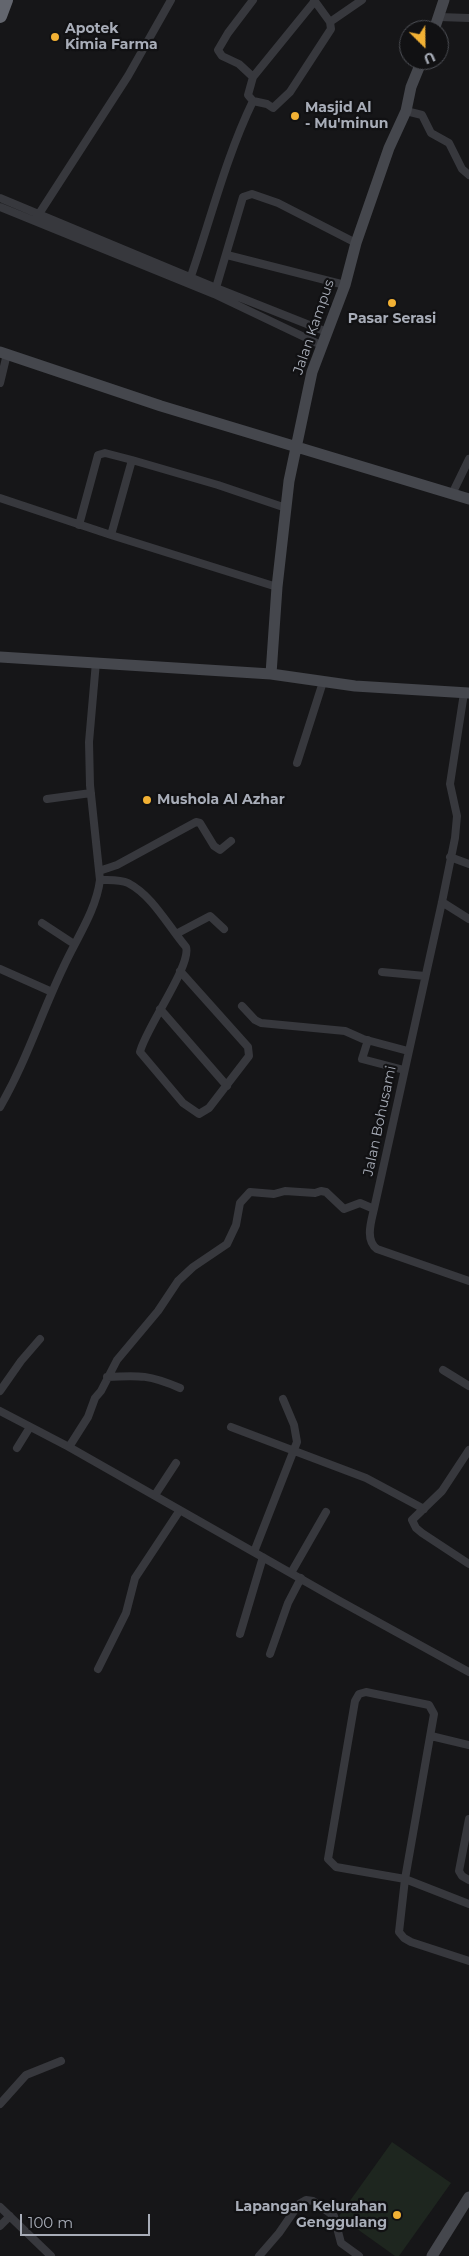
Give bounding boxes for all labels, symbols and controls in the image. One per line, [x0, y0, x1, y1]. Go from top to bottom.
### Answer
north arrow [399, 20, 449, 70]
place label: Apotek Kimia Farma [65, 21, 158, 54]
marker: Apotek Kimia Farma [49, 31, 61, 43]
text: U [421, 47, 438, 68]
place label: Masjid Al - Mu'minun [305, 100, 388, 132]
marker: Masjid Al - Mu'minun [289, 110, 301, 122]
street label: Jalan Kampus [290, 277, 338, 377]
marker: Pasar Serasi [386, 297, 398, 309]
place label: Pasar Serasi [348, 311, 436, 327]
place label: Mushola Al Azhar [157, 792, 285, 808]
marker: Mushola Al Azhar [141, 794, 153, 806]
street label: Jalan Bohusami [360, 1064, 400, 1178]
place label: Lapangan Kelurahan Genggulang [235, 2199, 387, 2232]
scale bar [22, 2204, 152, 2236]
marker: Lapangan Kelurahan Genggulang [391, 2209, 403, 2221]
text: 100 m [28, 2213, 73, 2232]

